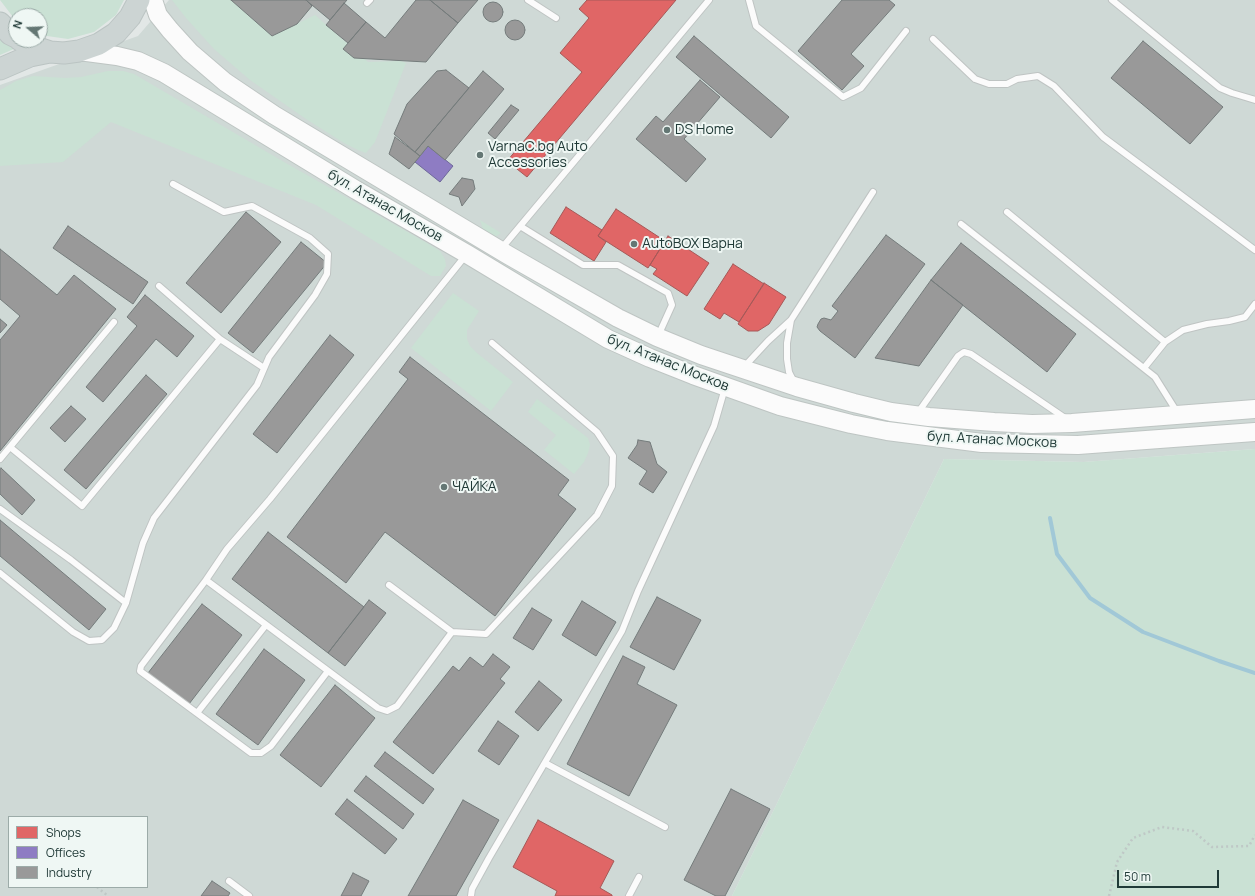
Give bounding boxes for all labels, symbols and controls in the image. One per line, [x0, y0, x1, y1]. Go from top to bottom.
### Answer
north arrow [8, 8, 48, 48]
text: N [9, 18, 26, 30]
place label: DS Home [675, 122, 734, 138]
marker: DS Home [662, 125, 672, 135]
place label: VarnaC.bg Auto Accessories [488, 139, 588, 172]
marker: VarnaC.bg Auto Accessories [475, 150, 485, 160]
street label: бул. Атанас Москов [325, 166, 445, 246]
place label: AutoBOX Варна [642, 236, 743, 252]
marker: AutoBOX Варна [629, 239, 639, 249]
street label: бул. Атанас Москов [605, 331, 731, 395]
street label: бул. Атанас Москов [927, 428, 1057, 452]
place label: ЧАЙКА [452, 479, 497, 495]
marker: ЧАЙКА [439, 482, 449, 492]
legend [8, 816, 148, 888]
text: Shops [46, 824, 81, 841]
text: Offices [46, 844, 85, 861]
scale bar [1119, 862, 1221, 888]
text: Industry [46, 864, 92, 881]
text: 50 m [1124, 868, 1151, 885]

